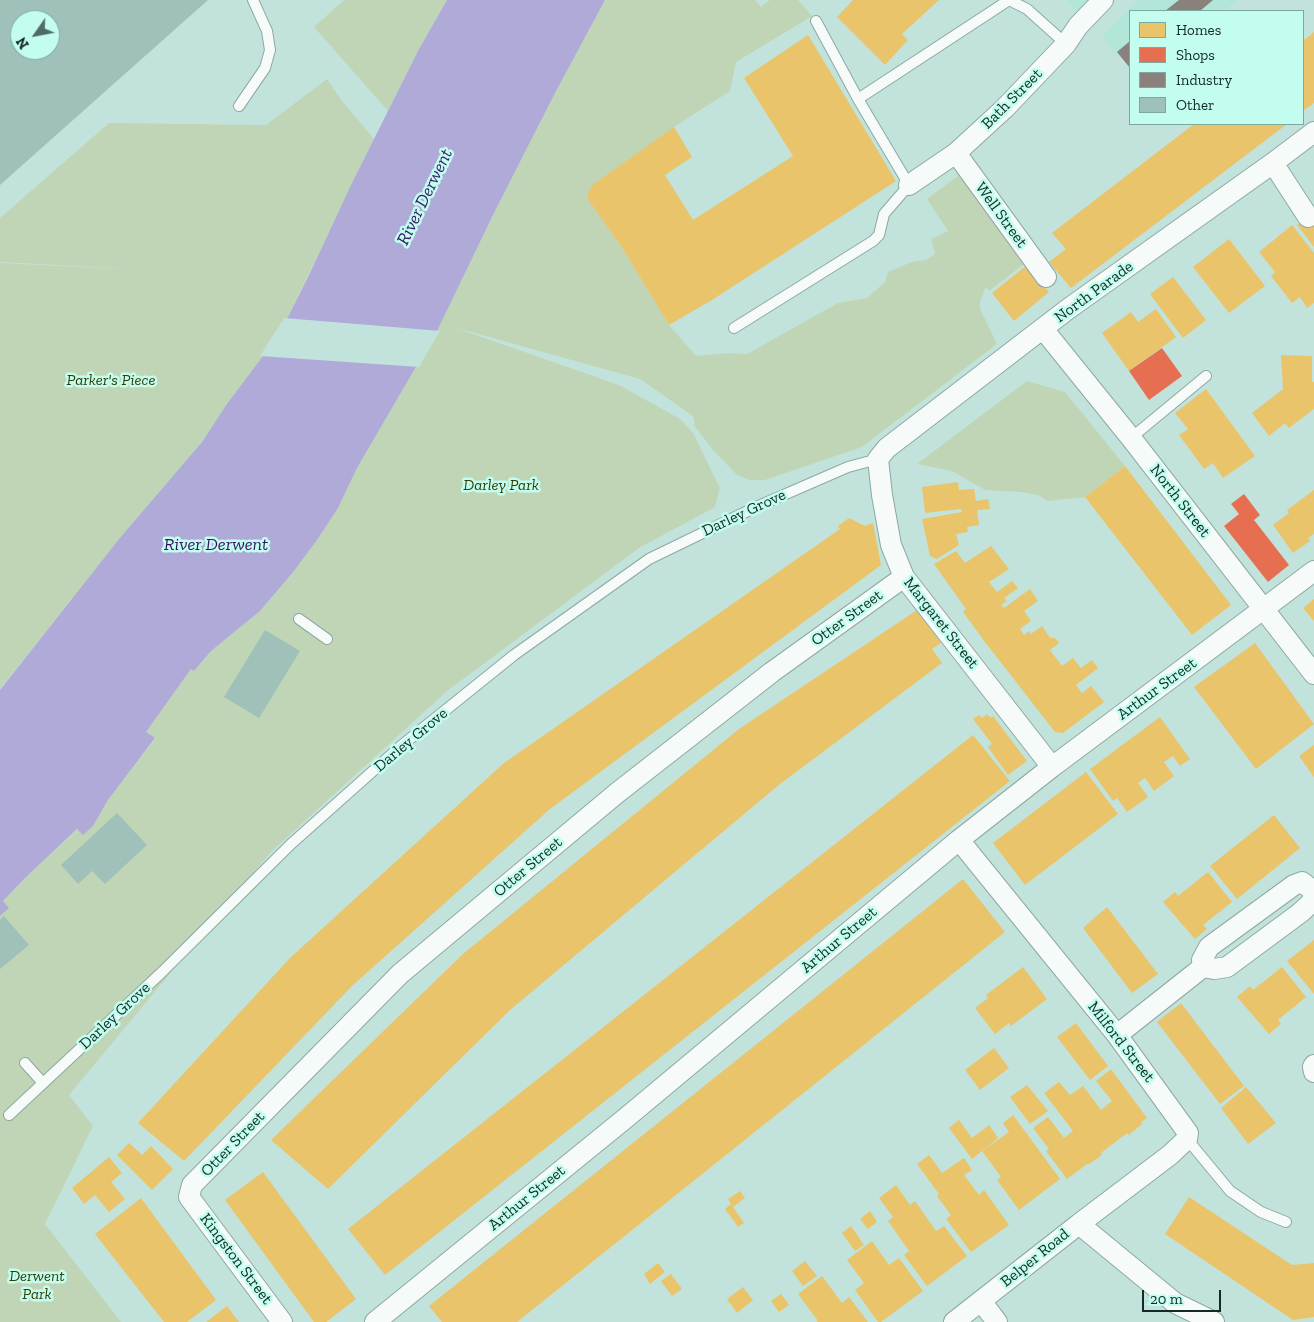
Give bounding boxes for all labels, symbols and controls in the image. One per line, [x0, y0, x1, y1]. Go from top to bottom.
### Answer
north arrow [10, 10, 60, 60]
legend [1129, 10, 1304, 125]
text: Homes [1176, 21, 1221, 39]
text: N [13, 34, 33, 52]
text: Shops [1176, 46, 1215, 64]
street label: Bath Street [978, 65, 1046, 133]
text: Industry [1176, 71, 1232, 89]
text: Other [1176, 96, 1214, 114]
water label: River Derwent [392, 145, 458, 249]
street label: Well Street [971, 179, 1031, 251]
street label: North Parade [1051, 257, 1137, 327]
park label: Parker's Piece [66, 370, 156, 390]
street label: North Street [1146, 461, 1214, 541]
park label: Darley Park [463, 475, 539, 495]
street label: Darley Grove [699, 485, 789, 541]
water label: River Derwent [164, 534, 268, 556]
street label: Margaret Street [899, 573, 983, 673]
street label: Otter Street [808, 586, 886, 650]
street label: Arthur Street [1114, 654, 1200, 724]
street label: Darley Grove [370, 704, 452, 776]
street label: Otter Street [490, 833, 566, 901]
street label: Arthur Street [797, 903, 881, 977]
street label: Darley Grove [76, 978, 154, 1054]
street label: Milford Street [1083, 998, 1159, 1086]
street label: Otter Street [197, 1107, 269, 1181]
street label: Arthur Street [485, 1161, 569, 1235]
street label: Kingston Street [196, 1210, 276, 1308]
street label: Belper Road [997, 1225, 1073, 1291]
park label: Derwent Park [9, 1266, 65, 1304]
scale bar [1144, 1280, 1223, 1312]
text: 20 m [1150, 1290, 1183, 1308]

